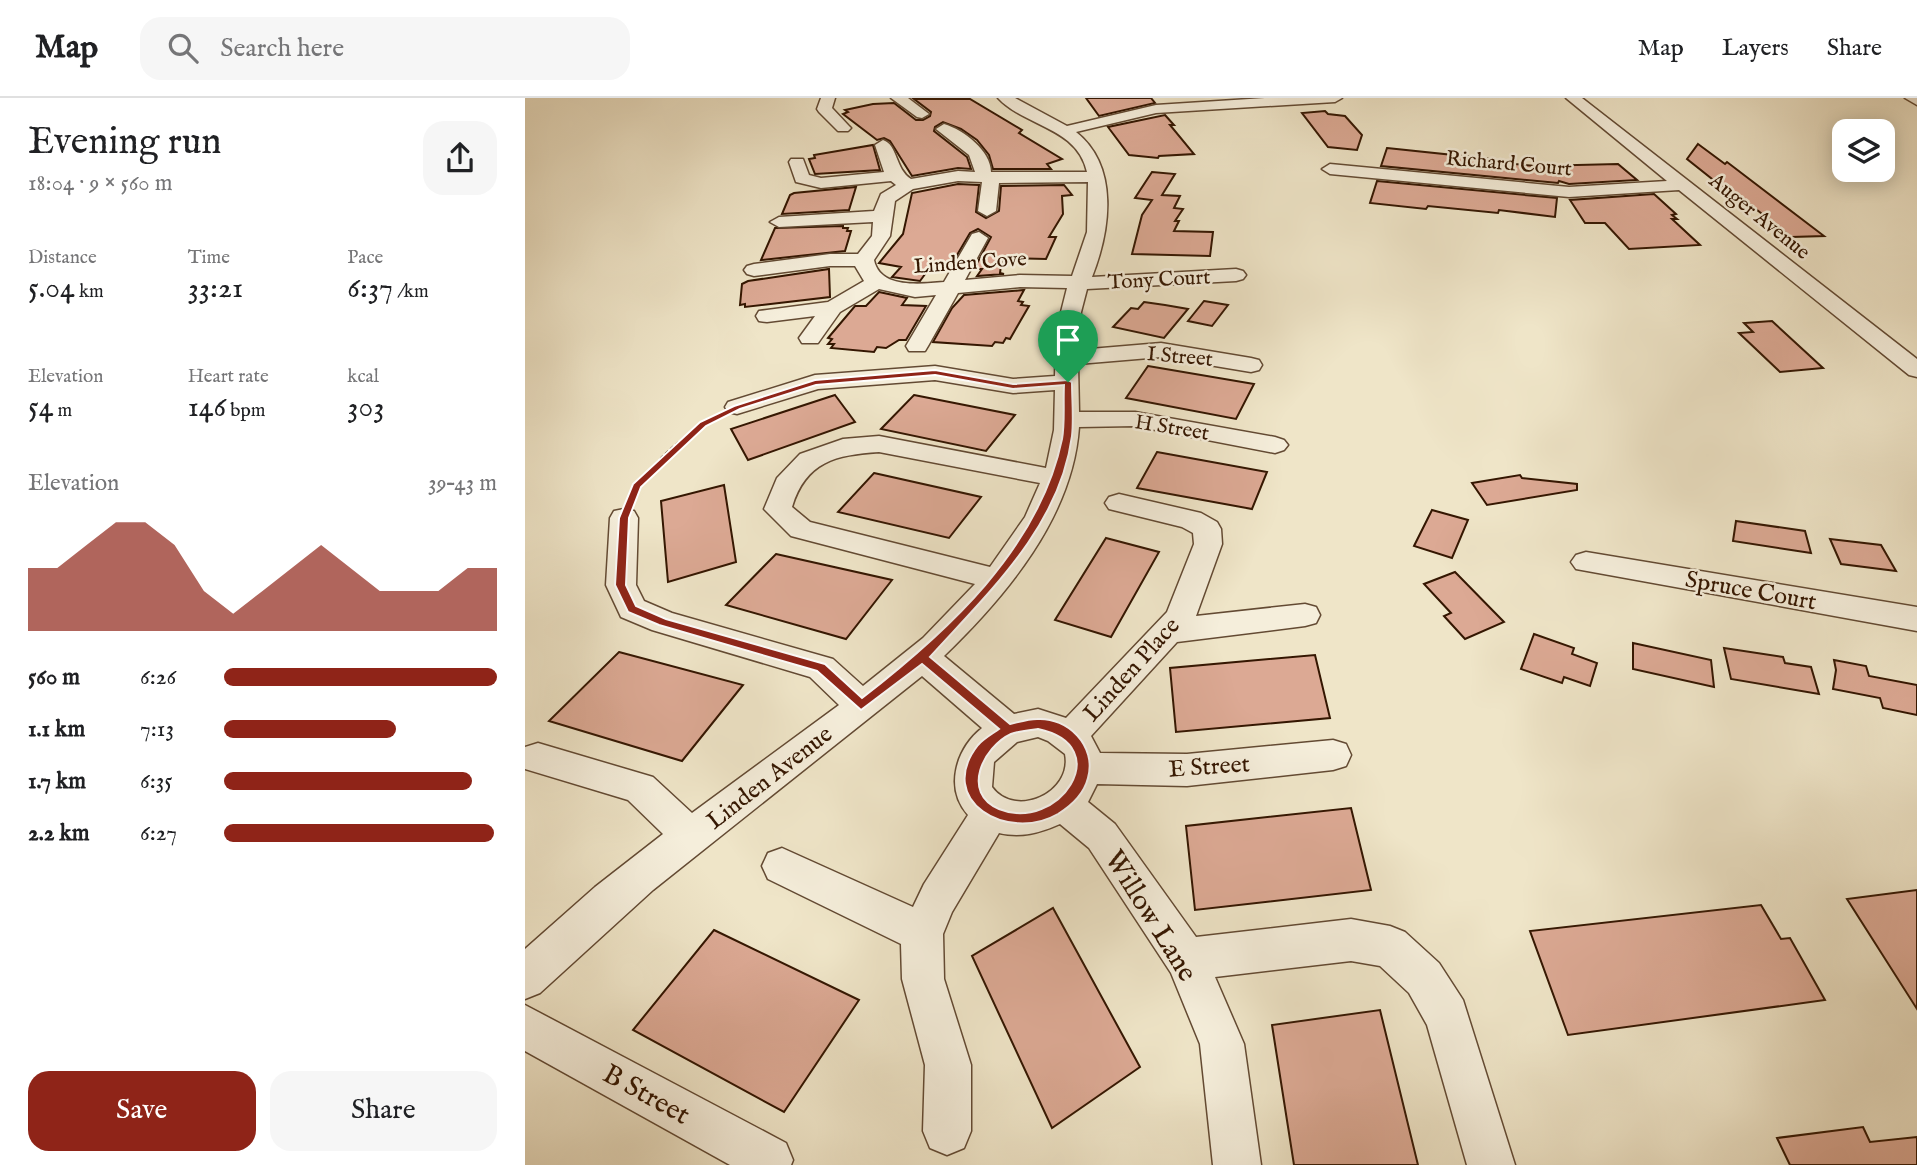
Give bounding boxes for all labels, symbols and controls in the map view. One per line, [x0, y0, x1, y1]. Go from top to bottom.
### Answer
search box [140, 17, 630, 80]
text: Map [35, 27, 98, 69]
icon: search [164, 29, 202, 67]
text: Search here [220, 32, 344, 65]
text: Map [1638, 33, 1684, 64]
text: Layers [1722, 33, 1789, 64]
text: Share [1827, 33, 1882, 64]
text: Evening run [28, 119, 222, 167]
map controls [1832, 119, 1895, 182]
button: layers [1832, 119, 1895, 182]
button: share [423, 121, 497, 195]
street label: Richard Court [1445, 146, 1573, 183]
street label: Auger Avenue [1702, 167, 1815, 266]
text: 18:04 · 9 × 560 m [28, 169, 172, 198]
text: Distance [28, 246, 97, 270]
text: Time [188, 246, 230, 270]
text: Pace [347, 246, 383, 270]
street label: Linden Cove [913, 246, 1028, 281]
street label: Tony Court [1107, 264, 1211, 297]
text: 5.04 [28, 270, 75, 308]
text: 33:21 [188, 270, 243, 308]
text: 6:37 [347, 270, 393, 308]
text: km [75, 280, 104, 304]
text: /km [393, 280, 429, 304]
pin [1038, 310, 1098, 382]
icon: arrive [1049, 321, 1087, 359]
street label: I Street [1146, 341, 1214, 374]
text: Elevation [28, 365, 103, 389]
text: Heart rate [188, 365, 269, 389]
text: kcal [347, 365, 379, 389]
text: 54 [28, 389, 53, 427]
text: 146 [188, 389, 226, 427]
text: 303 [347, 389, 384, 427]
text: m [53, 399, 72, 423]
text: bpm [226, 399, 265, 423]
street label: H Street [1133, 409, 1211, 448]
text: Elevation [28, 469, 119, 498]
text: 39–43 m [428, 469, 497, 498]
street label: Spruce Court [1683, 565, 1819, 618]
street label: Linden Place [1077, 611, 1187, 729]
text: 560 m [28, 663, 80, 692]
text: 6:26 [140, 663, 176, 692]
text: 1.1 km [28, 715, 85, 744]
text: 7:13 [140, 715, 174, 744]
street label: Linden Avenue [701, 719, 839, 837]
street label: E Street [1167, 749, 1251, 786]
text: 1.7 km [28, 767, 86, 796]
text: 6:35 [140, 767, 173, 796]
text: 2.2 km [28, 819, 90, 848]
text: 6:27 [140, 819, 177, 848]
street label: Willow Lane [1096, 844, 1204, 989]
street label: B Street [596, 1057, 696, 1134]
button: Save [28, 1071, 256, 1151]
button: Share [270, 1071, 497, 1151]

